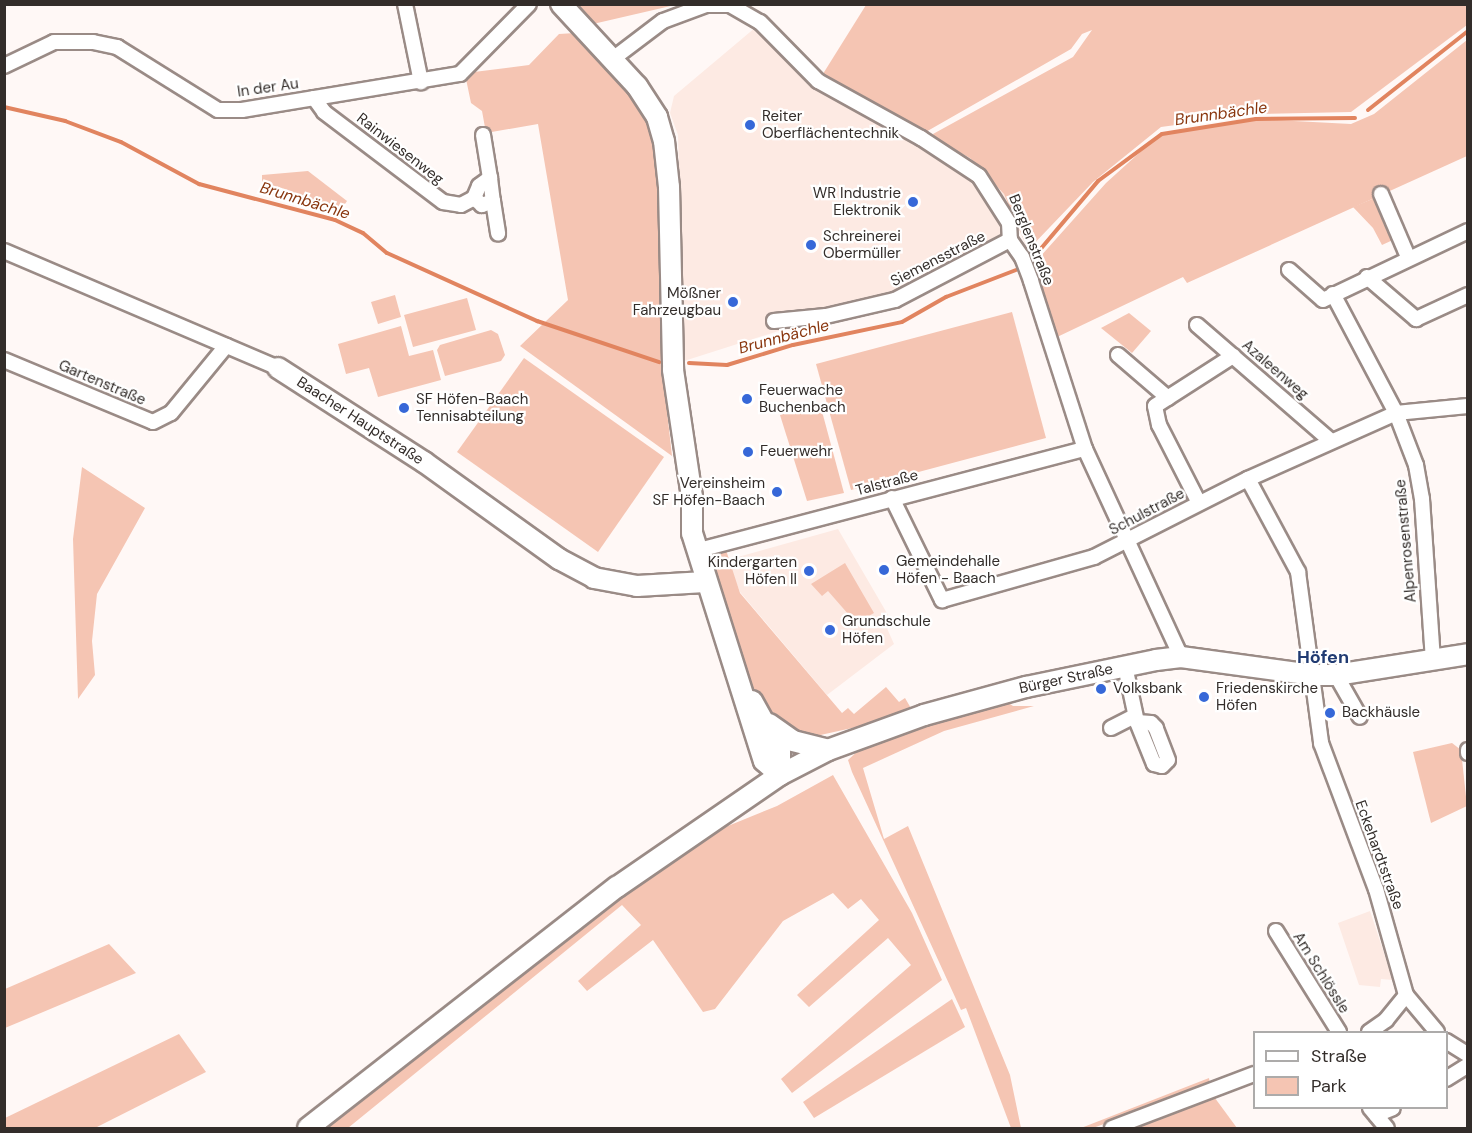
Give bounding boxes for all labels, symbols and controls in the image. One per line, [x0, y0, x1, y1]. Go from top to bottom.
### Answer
street label: In der Au [236, 75, 300, 101]
water label: Brunnbächle [1174, 98, 1268, 130]
place label: Reiter Oberflächentechnik [762, 107, 899, 142]
street label: Rainwiesenweg [353, 109, 447, 189]
marker: Reiter Oberflächentechnik [743, 118, 757, 132]
water label: Brunnbächle [258, 178, 352, 224]
place label: WR Industrie Elektronik [813, 184, 901, 219]
street label: Berglenstraße [1005, 192, 1057, 288]
marker: WR Industrie Elektronik [906, 195, 920, 209]
place label: Schreinerei Obermüller [823, 227, 901, 262]
street label: Siemensstraße [888, 227, 988, 291]
marker: Schreinerei Obermüller [804, 238, 818, 252]
place label: Mößner Fahrzeugbau [633, 284, 721, 319]
marker: Mößner Fahrzeugbau [726, 295, 740, 309]
water label: Brunnbächle [737, 316, 831, 358]
street label: Azaleenweg [1238, 336, 1312, 404]
street label: Gartenstraße [56, 357, 148, 409]
street label: Baacher Hauptstraße [293, 373, 427, 469]
place label: Feuerwache Buchenbach [759, 381, 846, 416]
place label: SF Höfen-Baach Tennisabteilung [416, 390, 528, 425]
marker: Feuerwache Buchenbach [740, 392, 754, 406]
marker: SF Höfen-Baach Tennisabteilung [397, 401, 411, 415]
place label: Feuerwehr [760, 443, 833, 461]
marker: Feuerwehr [741, 445, 755, 459]
street label: Talstraße [854, 466, 920, 500]
place label: Vereinsheim SF Höfen-Baach [653, 474, 765, 509]
street label: Alpenrosenstraße [1392, 479, 1420, 603]
marker: Vereinsheim SF Höfen-Baach [770, 485, 784, 499]
street label: Schulstraße [1106, 485, 1188, 539]
place label: Gemeindehalle Höfen - Baach [896, 552, 1000, 587]
place label: Kindergarten Höfen II [708, 553, 797, 588]
marker: Gemeindehalle Höfen - Baach [877, 563, 891, 577]
marker: Kindergarten Höfen II [802, 564, 816, 578]
place label: Grundschule Höfen [842, 612, 931, 647]
marker: Grundschule Höfen [823, 623, 837, 637]
district label: Höfen [1297, 646, 1349, 668]
street label: Bürger Straße [1017, 660, 1115, 698]
place label: Friedenskirche Höfen [1216, 679, 1318, 714]
place label: Volksbank [1113, 680, 1183, 698]
marker: Volksbank [1094, 682, 1108, 696]
marker: Friedenskirche Höfen [1197, 690, 1211, 704]
place label: Backhäusle [1342, 704, 1420, 722]
marker: Backhäusle [1323, 706, 1337, 720]
street label: Eckehardtstraße [1351, 798, 1407, 912]
street label: Am Schlössle [1289, 929, 1353, 1017]
legend [1253, 1031, 1448, 1109]
text: Straße [1311, 1044, 1367, 1068]
text: Park [1311, 1074, 1347, 1098]

